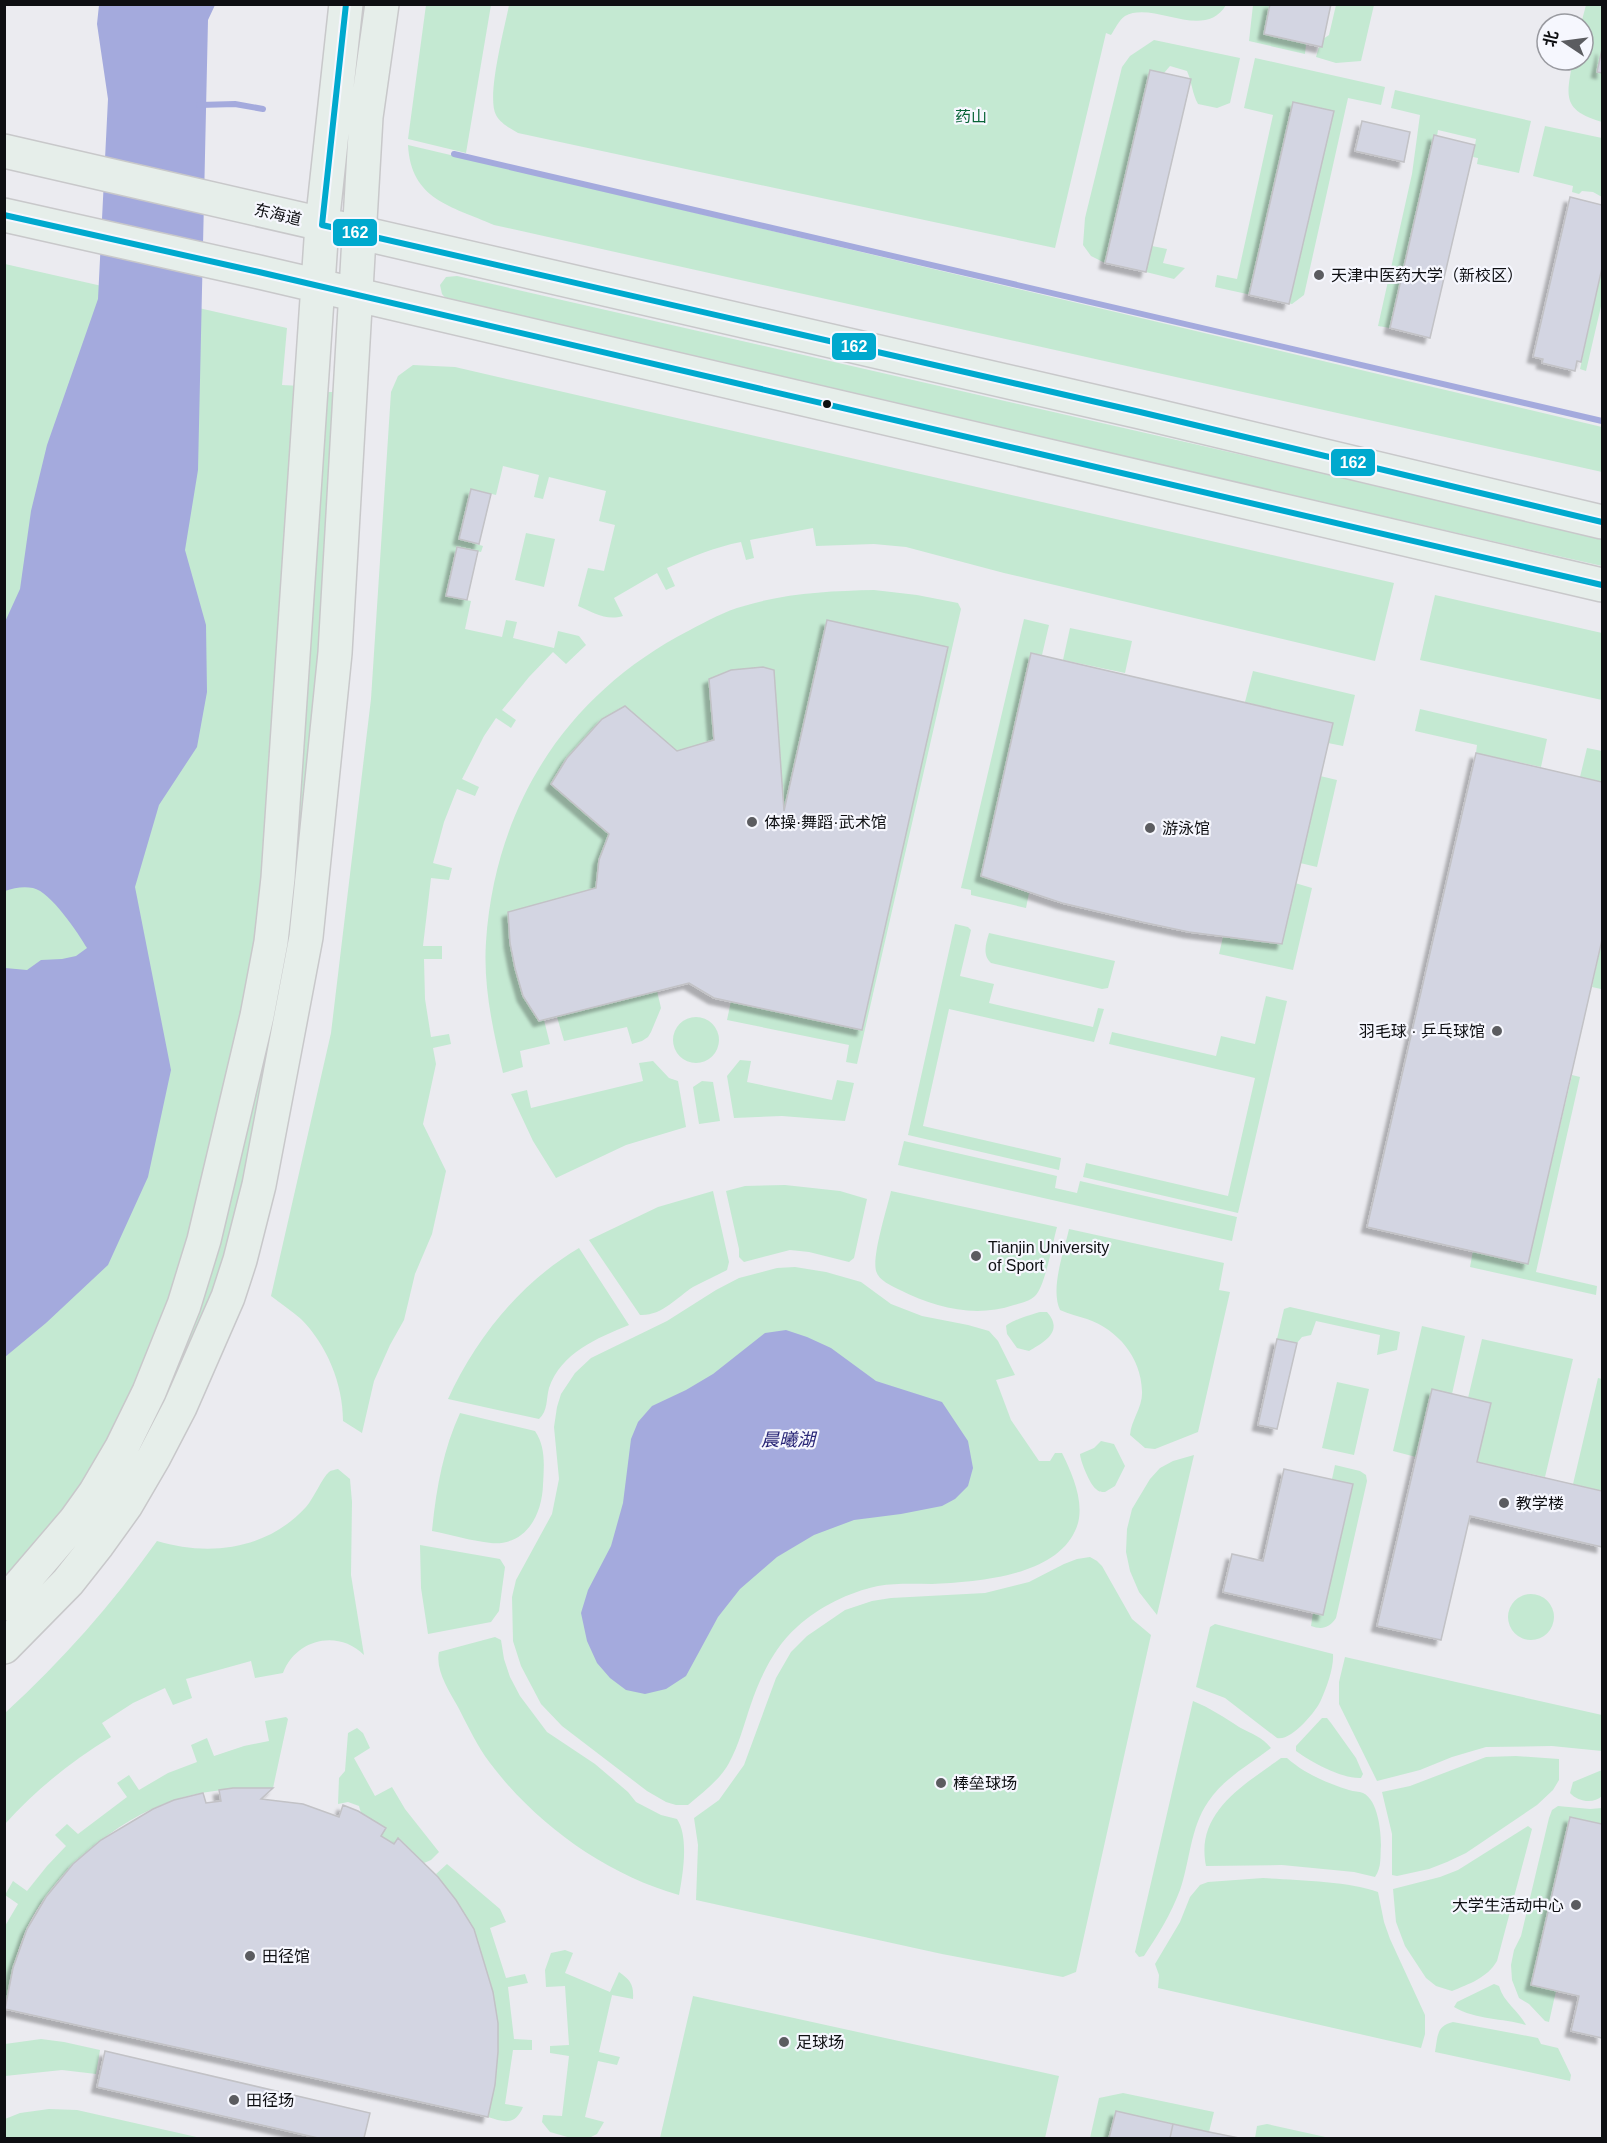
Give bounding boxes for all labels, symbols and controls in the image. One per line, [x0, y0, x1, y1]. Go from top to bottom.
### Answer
north arrow [1535, 12, 1595, 72]
text: 北 [1541, 29, 1561, 48]
park label: 药山 [955, 108, 987, 125]
street label: 东海道 [253, 201, 303, 228]
line badge: 162 [332, 218, 378, 247]
text: 162 [342, 224, 368, 241]
place label: 天津中医药大学（新校区） [1331, 267, 1523, 284]
marker: 天津中医药大学（新校区） [1312, 268, 1326, 282]
line badge: 162 [831, 332, 877, 361]
text: 162 [841, 338, 867, 355]
unlabelled marker [821, 398, 833, 410]
line badge: 162 [1330, 448, 1376, 477]
text: 162 [1340, 454, 1366, 471]
place label: 体操·舞蹈·武术馆 [764, 814, 887, 831]
marker: 体操·舞蹈·武术馆 [745, 815, 759, 829]
place label: 游泳馆 [1162, 820, 1210, 837]
marker: 游泳馆 [1143, 821, 1157, 835]
place label: 羽毛球 · 乒乓球馆 [1359, 1023, 1485, 1040]
marker: 羽毛球 · 乒乓球馆 [1490, 1024, 1504, 1038]
place label: Tianjin University of Sport [988, 1239, 1109, 1274]
marker: Tianjin University of Sport [969, 1249, 983, 1263]
water label: 晨曦湖 [761, 1430, 818, 1450]
place label: 教学楼 [1516, 1495, 1564, 1512]
marker: 教学楼 [1497, 1496, 1511, 1510]
place label: 棒垒球场 [953, 1775, 1017, 1792]
marker: 棒垒球场 [934, 1776, 948, 1790]
place label: 大学生活动中心 [1452, 1897, 1564, 1914]
marker: 大学生活动中心 [1569, 1898, 1583, 1912]
place label: 田径馆 [262, 1948, 310, 1965]
marker: 田径馆 [243, 1949, 257, 1963]
place label: 足球场 [796, 2034, 844, 2051]
marker: 足球场 [777, 2035, 791, 2049]
place label: 田径场 [246, 2092, 294, 2109]
marker: 田径场 [227, 2093, 241, 2107]

